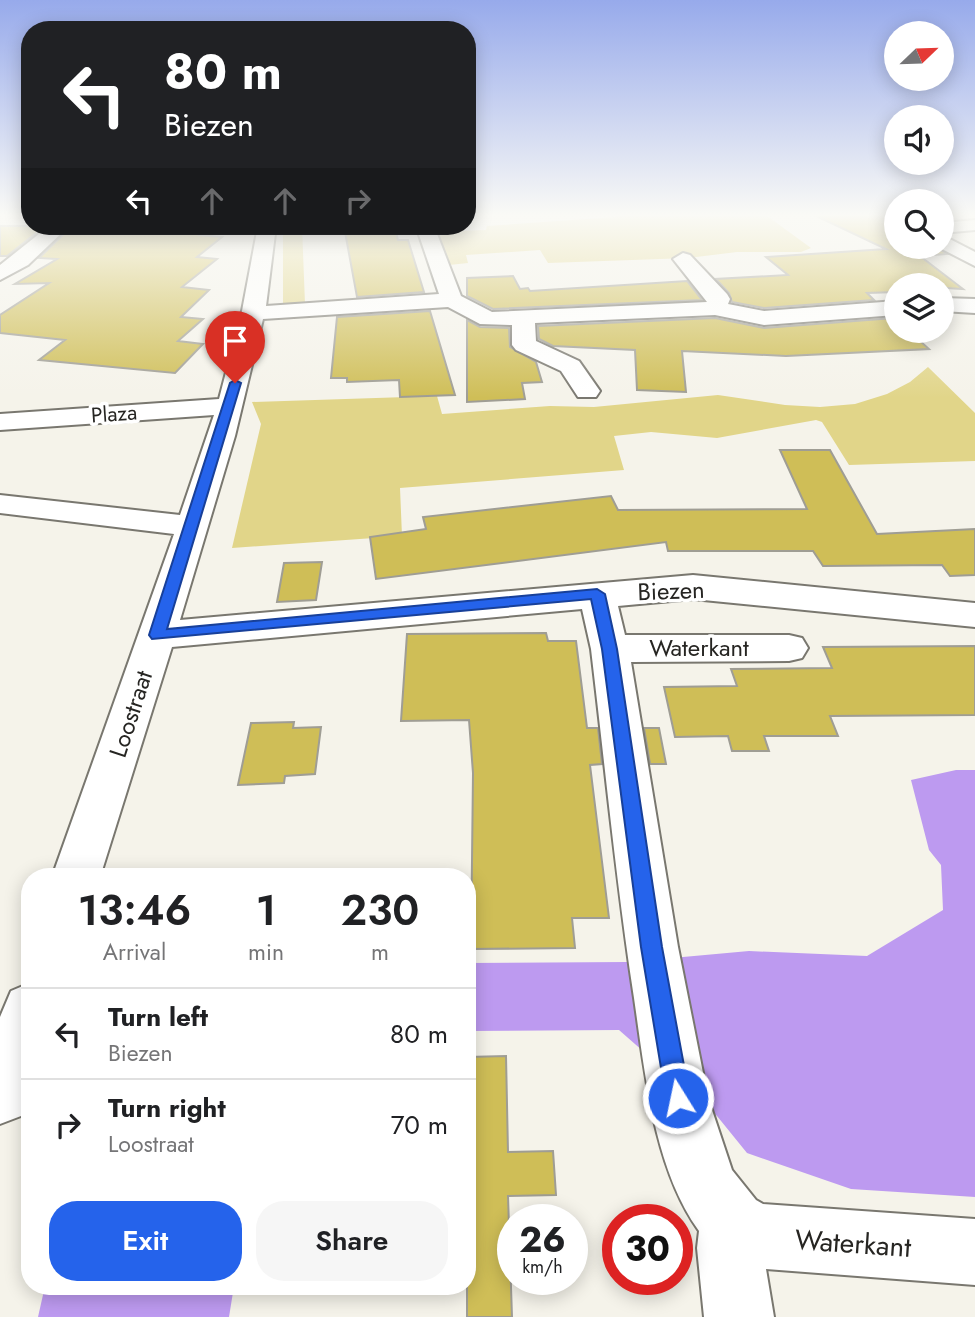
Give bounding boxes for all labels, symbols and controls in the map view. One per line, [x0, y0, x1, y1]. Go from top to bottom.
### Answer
north arrow [884, 21, 954, 91]
map controls [884, 21, 954, 343]
text: 80 m [164, 37, 282, 107]
icon: left [49, 49, 140, 140]
text: Biezen [164, 102, 254, 148]
button: sound [884, 105, 954, 175]
icon: left [120, 182, 158, 220]
icon: ahead [193, 182, 231, 220]
icon: ahead [266, 182, 304, 220]
icon: right [339, 182, 377, 220]
button: search [884, 189, 954, 259]
button: layers [884, 273, 954, 343]
pin [205, 311, 265, 383]
icon: arrive [216, 322, 254, 360]
street label: Plaza [90, 397, 138, 431]
street label: Biezen [637, 572, 705, 609]
street label: Waterkant [649, 630, 749, 665]
street label: Loostraat [100, 666, 161, 762]
text: 13:46 [78, 880, 191, 941]
text: 1 [256, 880, 276, 941]
text: 230 [341, 880, 419, 941]
text: Arrival [103, 935, 166, 969]
text: min [248, 935, 284, 969]
text: m [371, 935, 389, 969]
text: Turn left [108, 998, 208, 1036]
icon: left [49, 1015, 87, 1053]
text: 80 m [390, 1015, 448, 1053]
text: Biezen [108, 1036, 172, 1070]
position arrow [641, 1061, 715, 1135]
text: Turn right [108, 1089, 226, 1127]
icon: right [49, 1106, 87, 1144]
text: 70 m [391, 1106, 448, 1144]
text: Loostraat [108, 1127, 194, 1161]
button: Exit [49, 1201, 242, 1281]
button: Share [256, 1201, 448, 1281]
speed limit sign: 30 [602, 1204, 693, 1295]
text: 26 [519, 1215, 566, 1265]
street label: Waterkant [794, 1219, 913, 1268]
text: km/h [522, 1254, 563, 1280]

